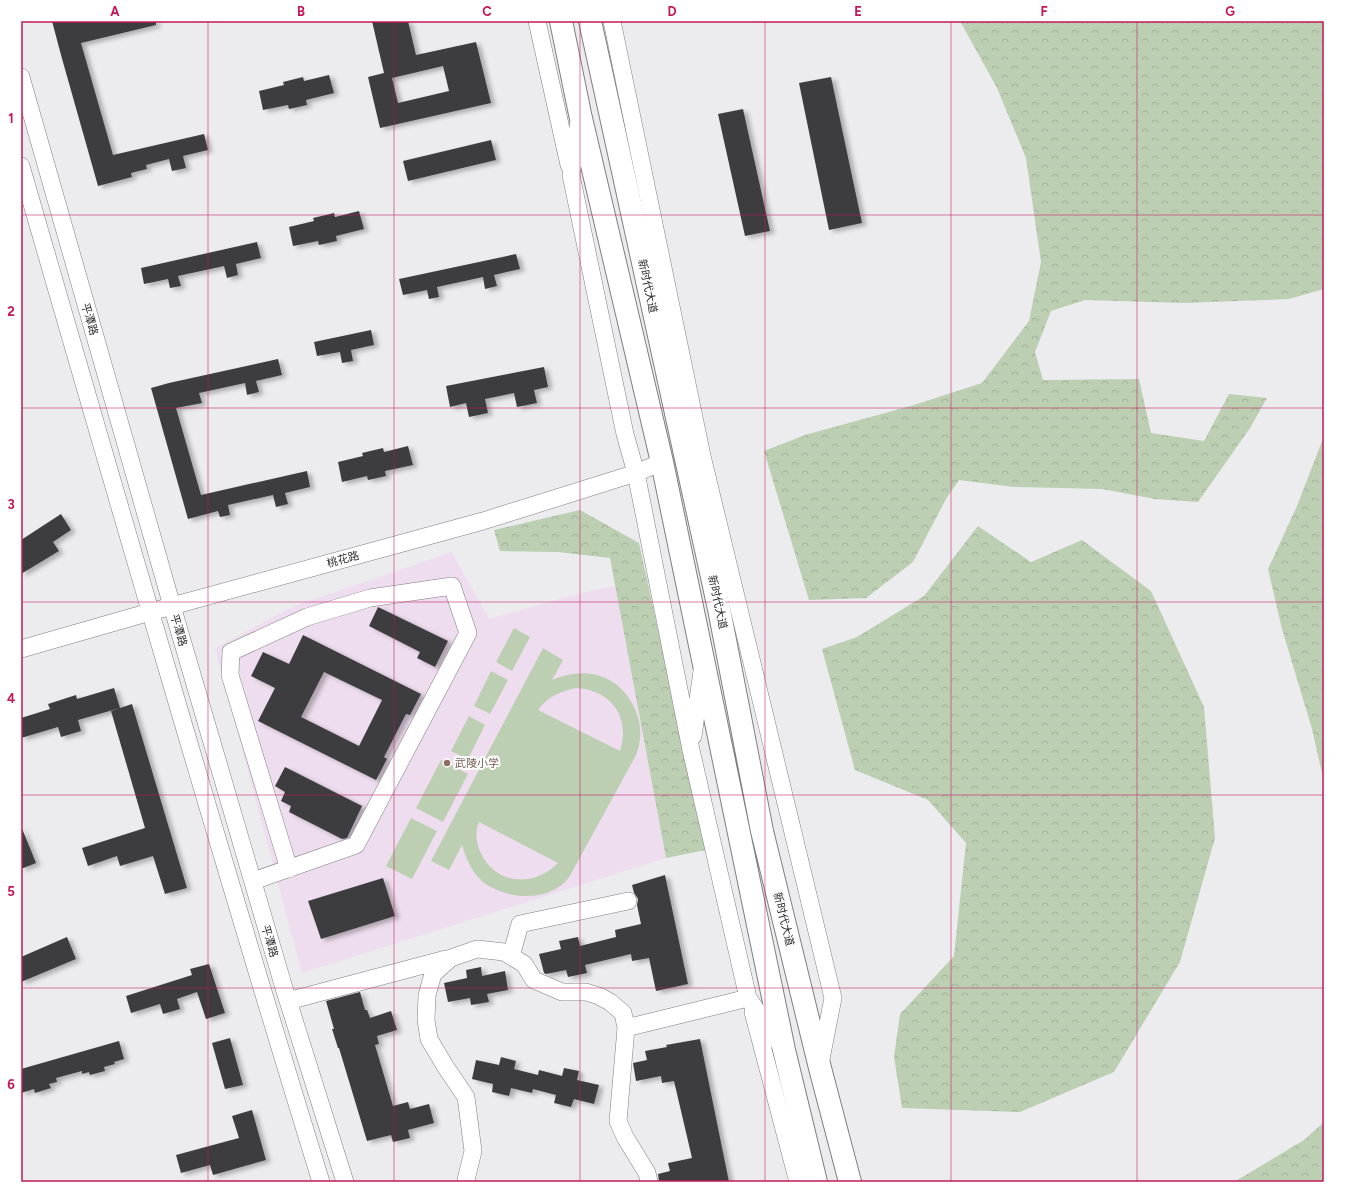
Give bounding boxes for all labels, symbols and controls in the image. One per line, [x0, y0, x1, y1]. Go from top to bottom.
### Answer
text: A [110, 4, 120, 19]
text: B [297, 4, 305, 19]
text: C [482, 4, 492, 19]
text: D [667, 4, 677, 19]
text: E [854, 4, 862, 19]
text: F [1040, 4, 1048, 19]
text: G [1225, 4, 1235, 19]
text: 1 [8, 111, 14, 126]
street label: 新时代大道 [635, 258, 660, 314]
street label: 平潭路 [79, 301, 100, 337]
text: 2 [7, 304, 15, 319]
text: 3 [7, 497, 15, 512]
street label: 桃花路 [326, 549, 361, 570]
street label: 新时代大道 [705, 574, 730, 630]
street label: 平潭路 [168, 612, 189, 648]
text: 4 [7, 691, 15, 706]
place label: 武陵小学 [455, 757, 499, 770]
marker: 武陵小学 [442, 758, 452, 768]
text: 5 [7, 884, 15, 899]
street label: 新时代大道 [771, 891, 796, 947]
street label: 平潭路 [259, 923, 280, 959]
text: 6 [7, 1077, 15, 1092]

